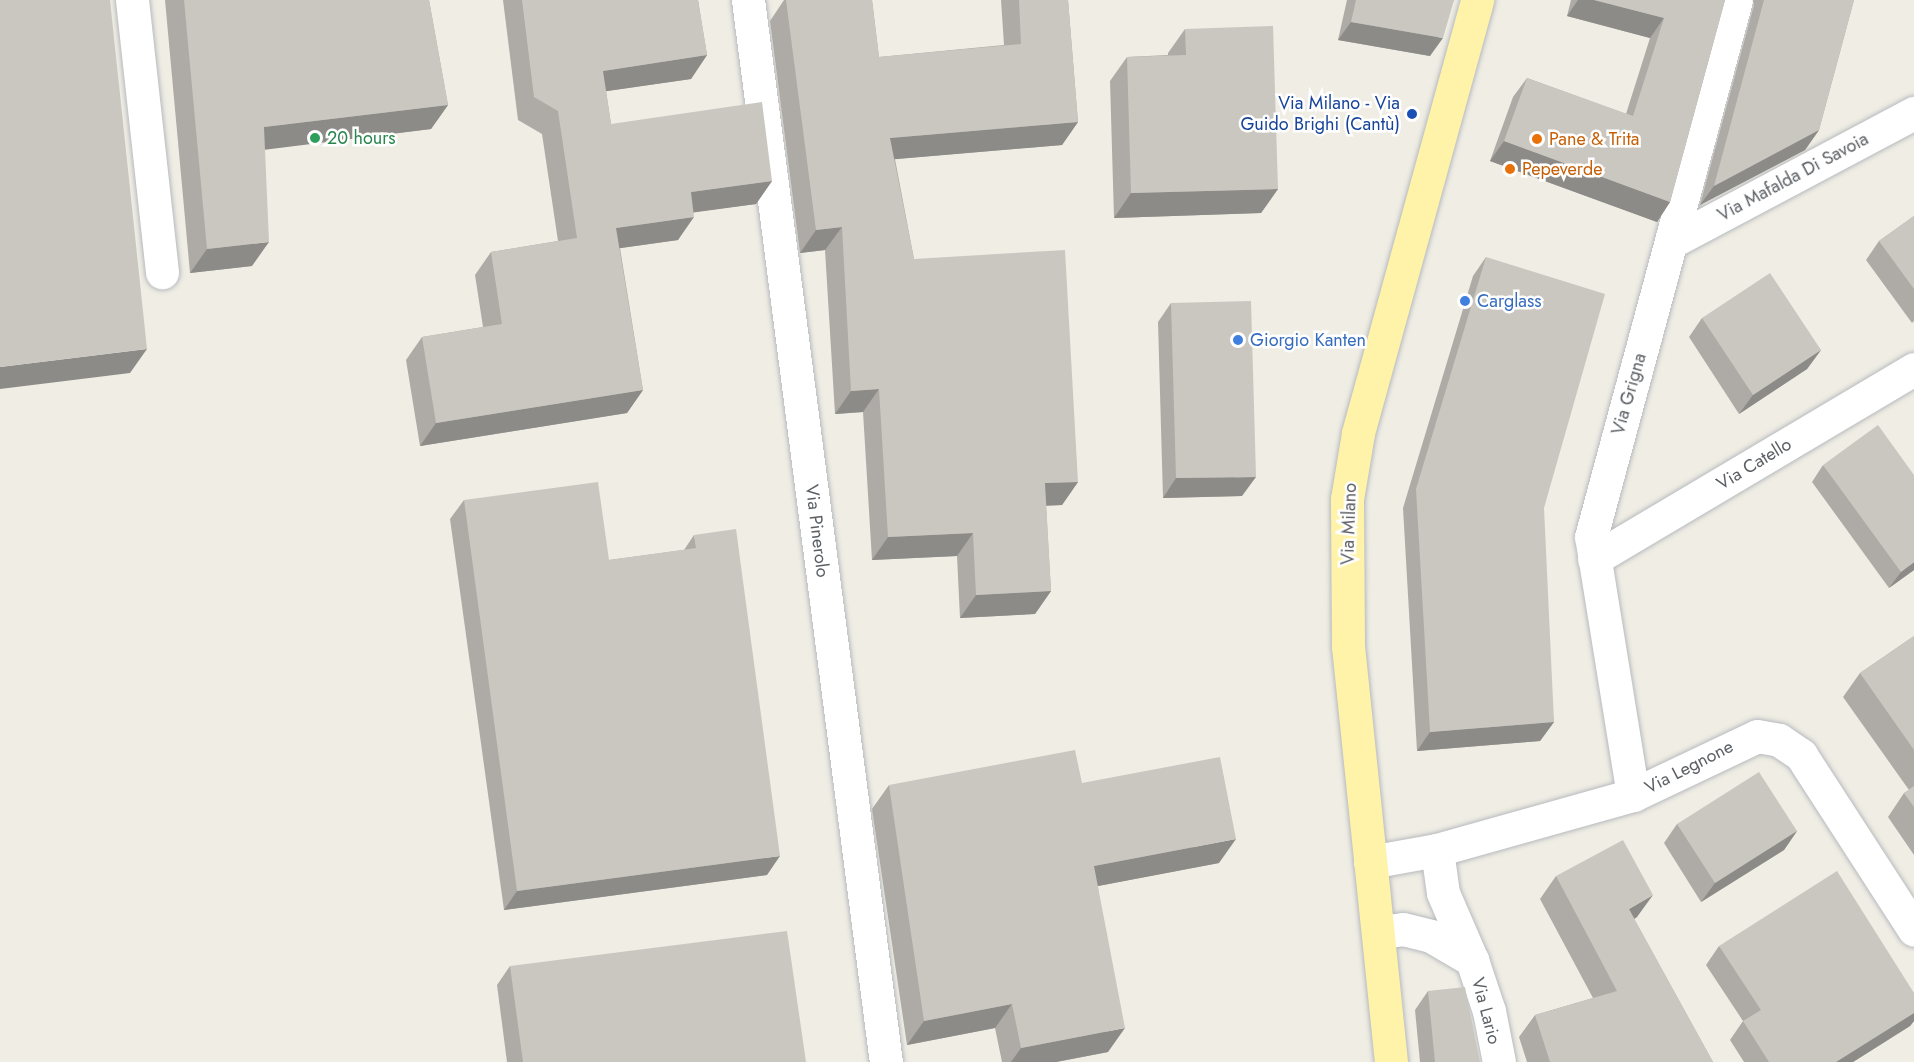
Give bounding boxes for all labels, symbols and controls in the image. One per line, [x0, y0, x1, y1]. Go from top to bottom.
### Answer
place label: Via Milano - Via Guido Brighi (Cantù) [1240, 93, 1400, 136]
marker: Via Milano - Via Guido Brighi (Cantù) [1405, 107, 1419, 121]
place label: 20 hours [327, 127, 396, 149]
place label: Pane & Trita [1549, 128, 1639, 150]
street label: Via Mafalda Di Savoia [1714, 128, 1872, 226]
marker: 20 hours [308, 131, 322, 145]
marker: Pane & Trita [1530, 132, 1544, 146]
place label: Pepeverde [1522, 158, 1602, 180]
marker: Pepeverde [1503, 162, 1517, 176]
place label: Carglass [1477, 290, 1541, 312]
marker: Carglass [1458, 294, 1472, 308]
place label: Giorgio Kanten [1250, 329, 1366, 351]
marker: Giorgio Kanten [1231, 333, 1245, 347]
street label: Via Grigna [1607, 351, 1651, 437]
street label: Via Catello [1713, 433, 1795, 495]
street label: Via Pinerolo [801, 483, 833, 579]
street label: Via Milano [1337, 483, 1361, 565]
street label: Via Legnone [1641, 736, 1737, 798]
street label: Via Lario [1467, 975, 1505, 1047]

